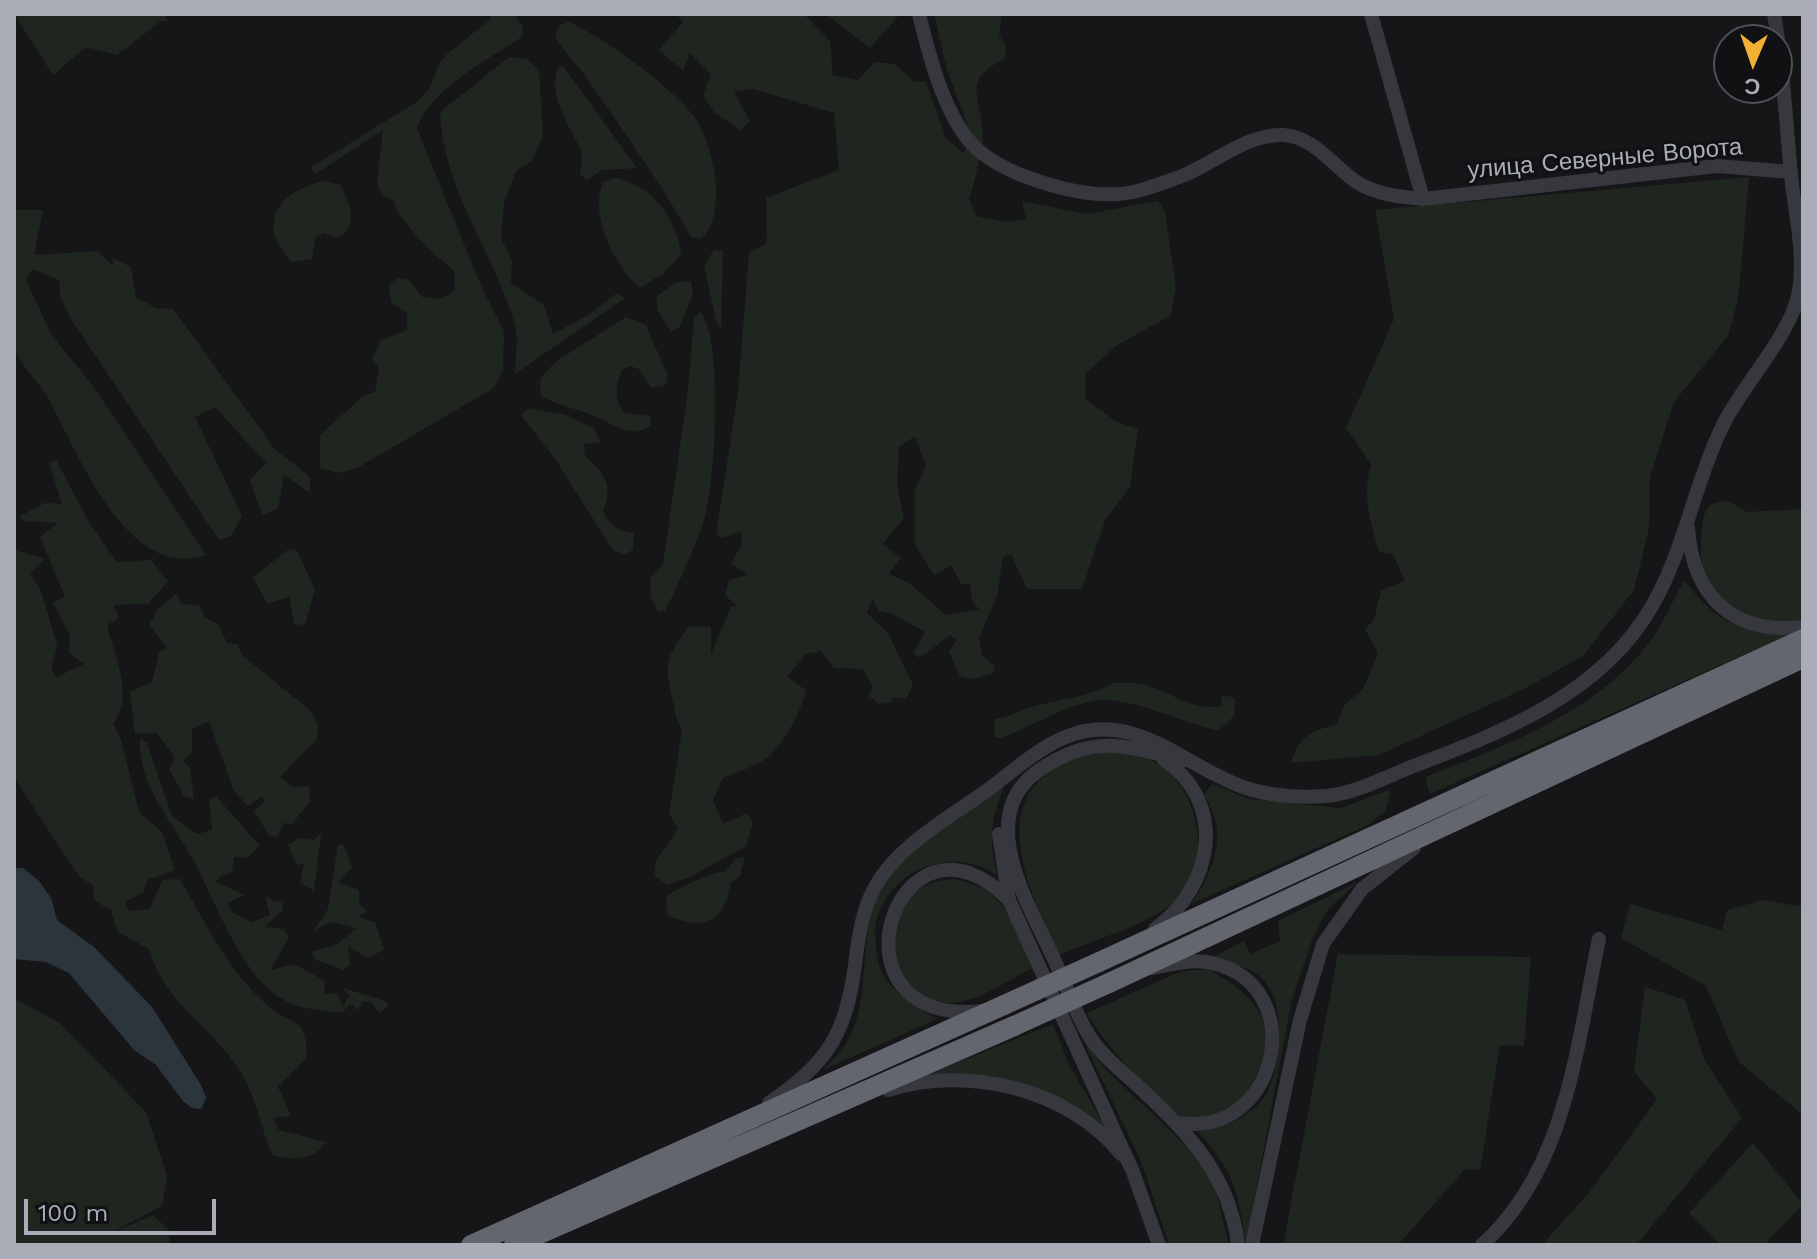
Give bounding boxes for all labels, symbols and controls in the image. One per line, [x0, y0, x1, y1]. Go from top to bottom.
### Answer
north arrow [1713, 24, 1793, 104]
text: С [1744, 74, 1761, 99]
street label: улица Северные Ворота [1466, 133, 1744, 185]
scale bar [28, 1183, 220, 1233]
text: 100 m [38, 1199, 108, 1227]

